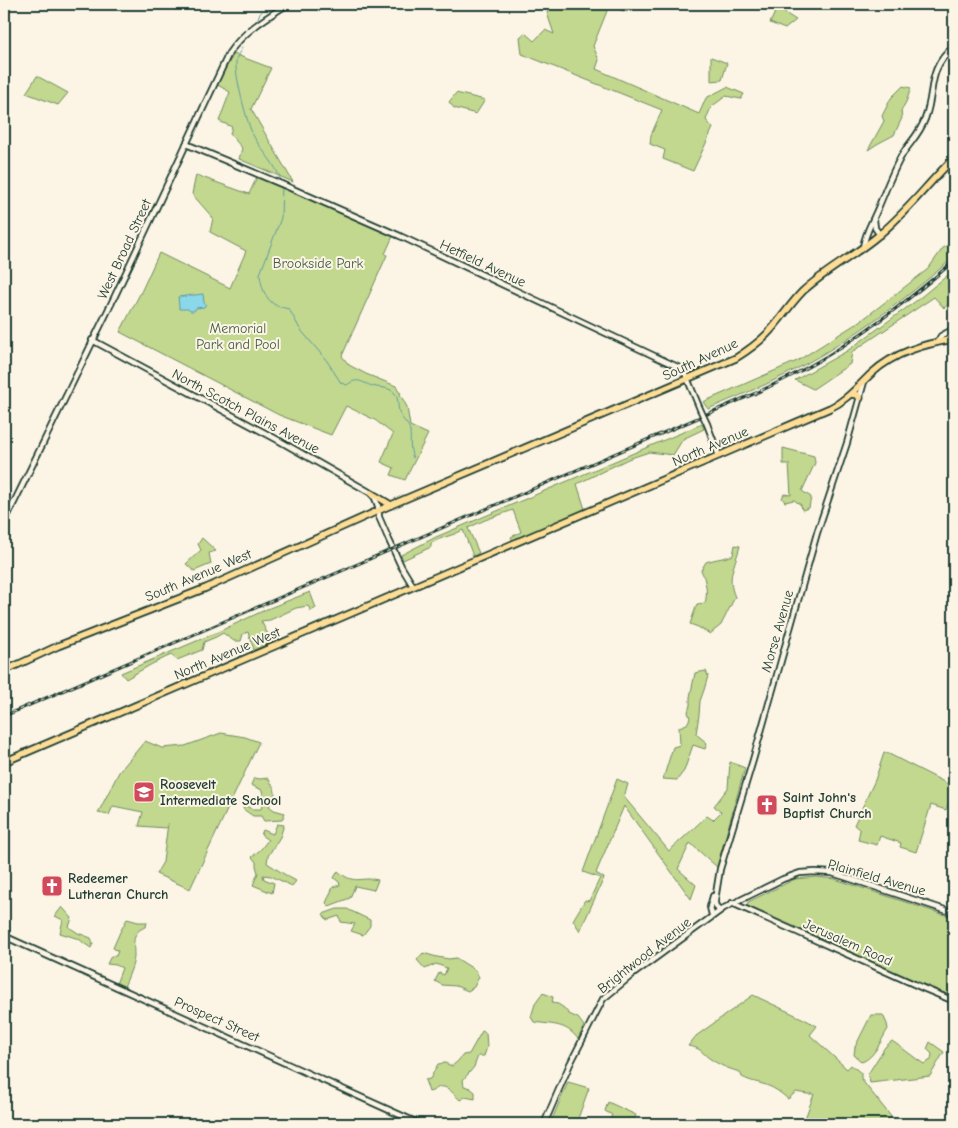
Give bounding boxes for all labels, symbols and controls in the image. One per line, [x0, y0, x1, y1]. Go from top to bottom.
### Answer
street label: West Broad Street [94, 196, 155, 302]
street label: Hetfield Avenue [437, 236, 529, 291]
park label: Brookside Park [273, 255, 363, 272]
park label: Memorial Park and Pool [196, 320, 280, 353]
street label: South Avenue [660, 335, 741, 384]
street label: North Scotch Plains Avenue [169, 365, 323, 458]
street label: North Avenue [670, 423, 751, 470]
street label: South Avenue West [142, 545, 255, 606]
street label: Morse Avenue [758, 588, 797, 674]
street label: North Avenue West [172, 623, 284, 683]
place label: Roosevelt Intermediate School [160, 776, 281, 809]
school or university icon: Roosevelt Intermediate School [132, 780, 156, 804]
place label: Saint John's Baptist Church [783, 789, 872, 822]
church icon: Saint John's Baptist Church [755, 793, 779, 817]
street label: Plainfield Avenue [826, 855, 928, 900]
place label: Redeemer Lutheran Church [68, 870, 168, 903]
church icon: Redeemer Lutheran Church [40, 874, 64, 898]
street label: Brightwood Avenue [594, 914, 694, 997]
street label: Jerusalem Road [801, 915, 895, 970]
street label: Prospect Street [172, 993, 263, 1046]

